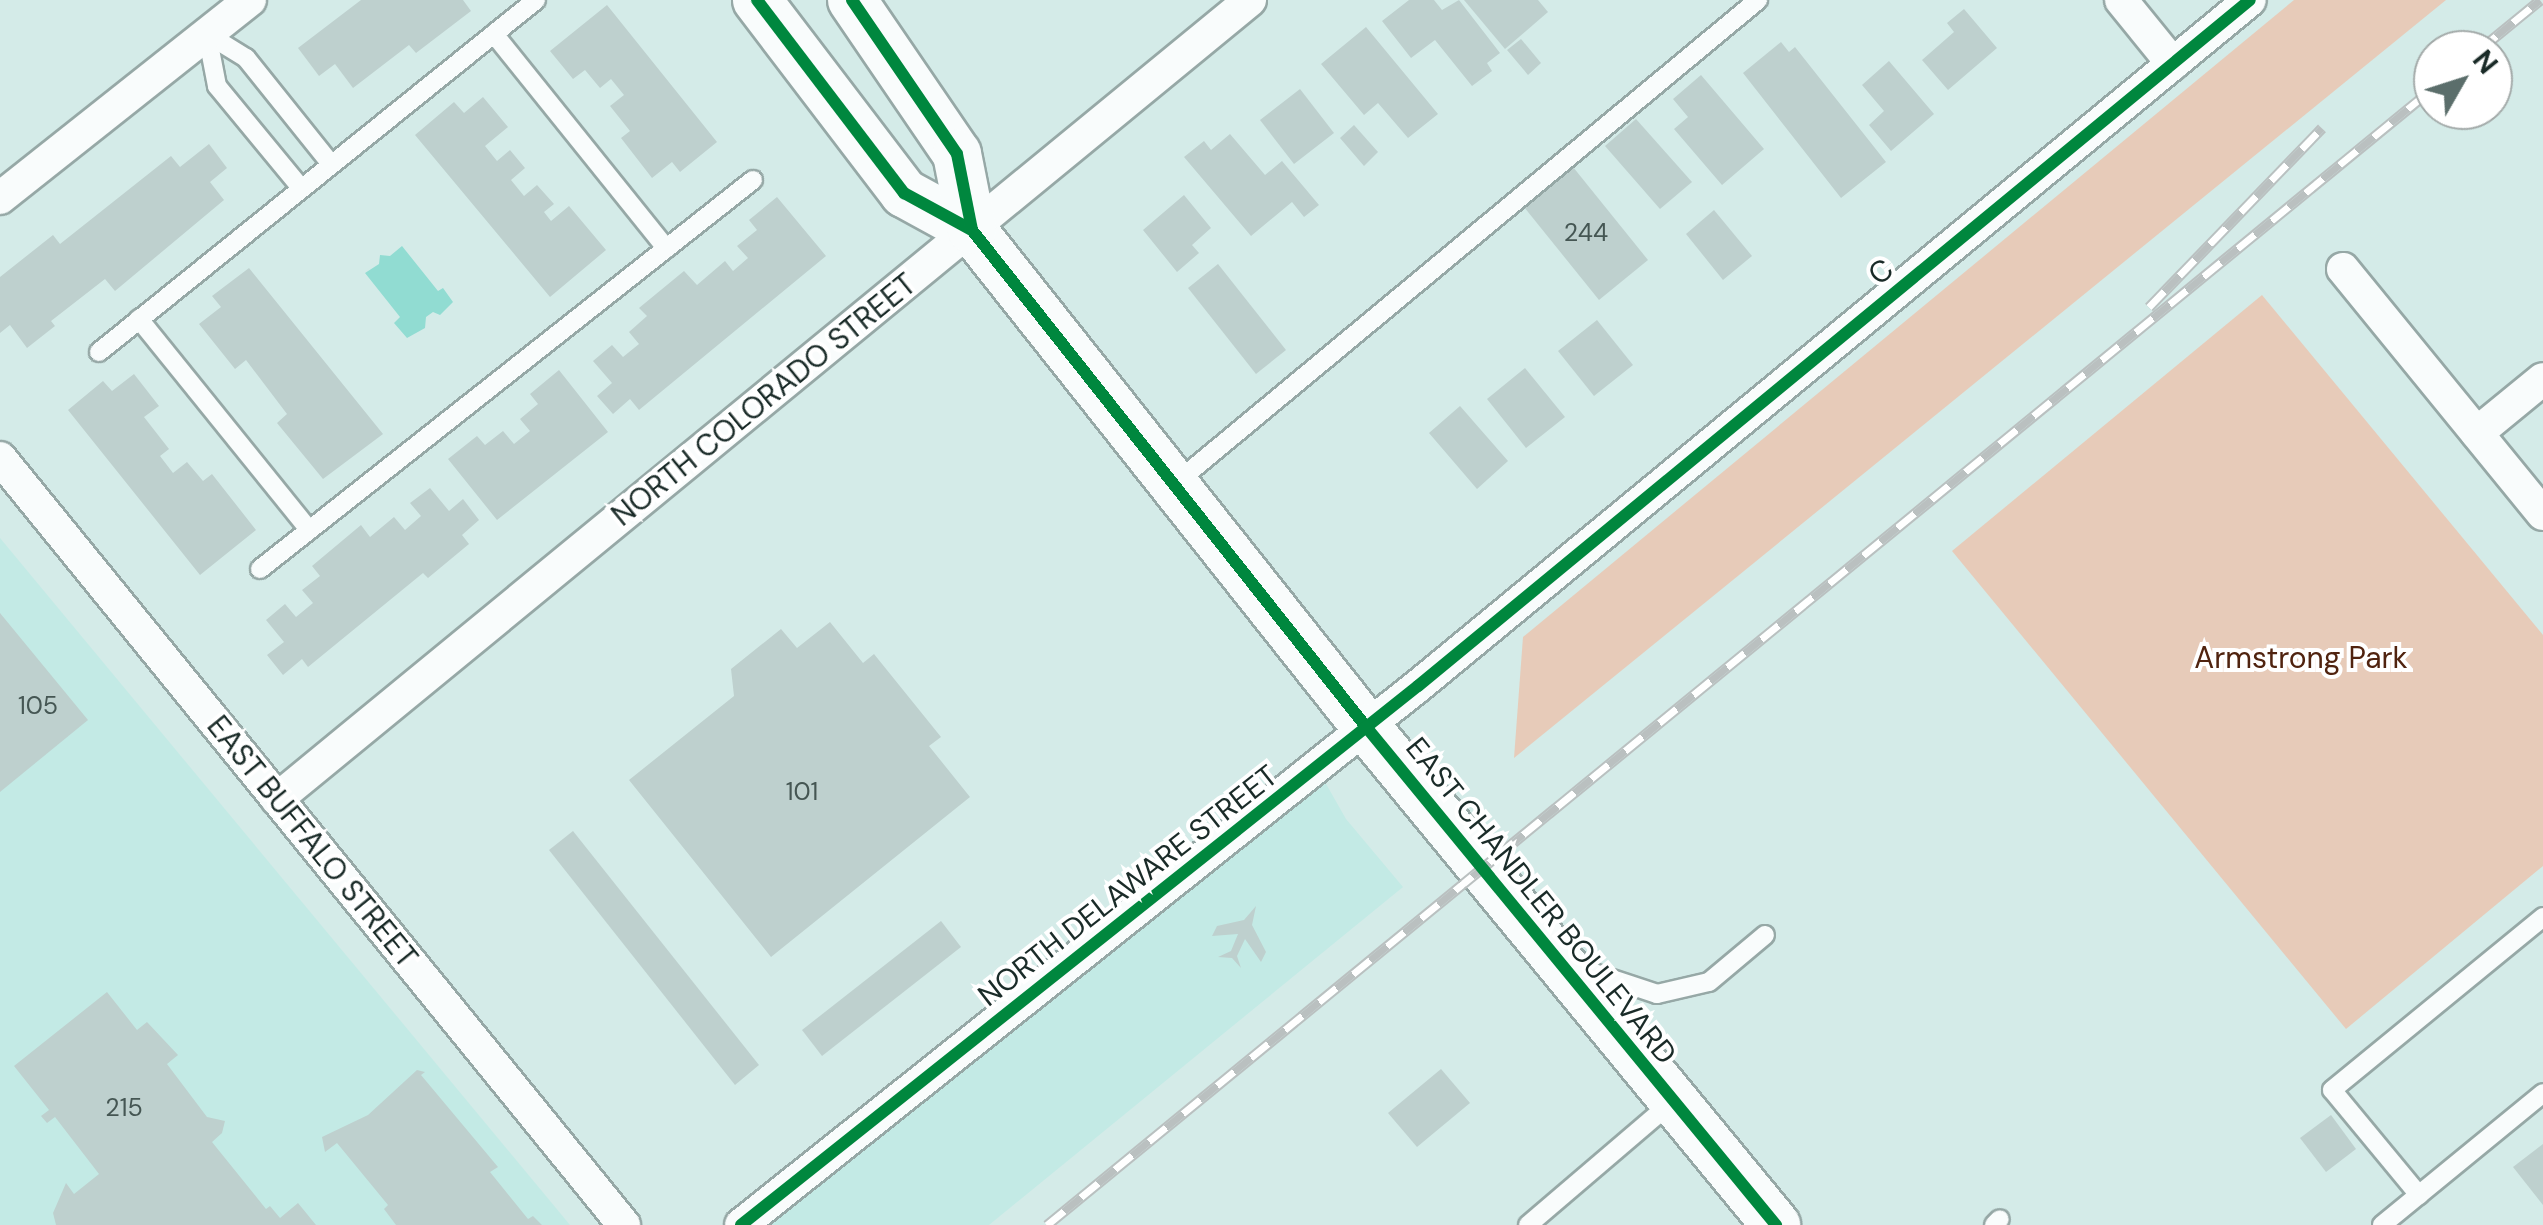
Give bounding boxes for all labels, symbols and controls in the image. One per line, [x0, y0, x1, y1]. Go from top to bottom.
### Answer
north arrow [2413, 30, 2513, 130]
text: N [2464, 42, 2506, 82]
house number: 244 [1564, 218, 1608, 248]
street label: C [1861, 251, 1901, 293]
street label: NORTH COLORADO STREET [605, 266, 923, 534]
park label: Armstrong Park [2194, 640, 2408, 676]
house number: 105 [18, 691, 58, 721]
street label: EAST BUFFALO STREET [199, 709, 425, 975]
street label: EAST CHANDLER BOULEVARD [1398, 731, 1684, 1071]
street label: NORTH DELAWARE STREET [971, 758, 1285, 1014]
house number: 101 [786, 777, 818, 807]
house number: 215 [105, 1093, 143, 1123]

